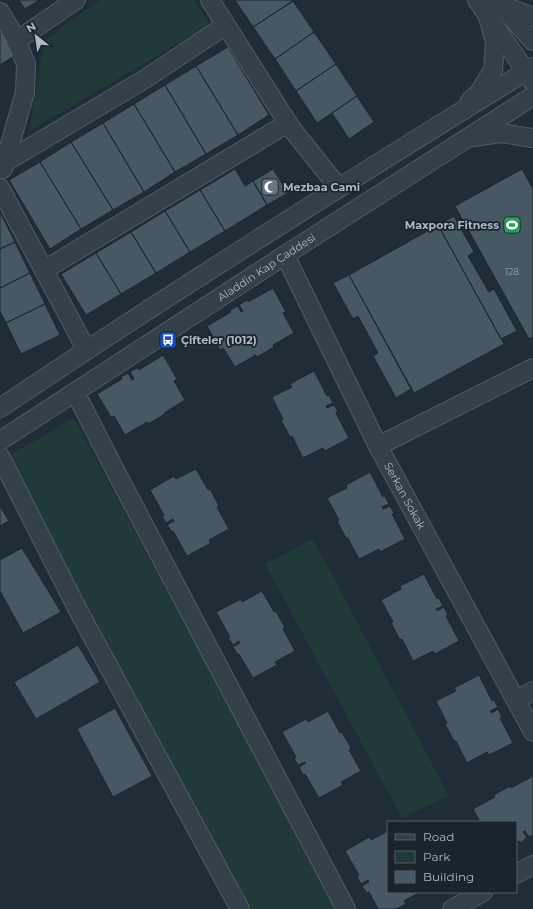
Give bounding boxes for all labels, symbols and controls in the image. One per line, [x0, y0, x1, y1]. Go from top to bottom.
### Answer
north arrow [16, 16, 56, 56]
text: N [24, 19, 38, 36]
mosque icon: Mezbaa Cami [260, 177, 280, 197]
place label: Mezbaa Cami [283, 180, 360, 194]
sports icon: Maxpora Fitness [502, 215, 522, 235]
place label: Maxpora Fitness [405, 218, 499, 232]
street label: Aladdin Kap Caddesi [215, 230, 318, 304]
house number: 128 [505, 266, 519, 277]
bus stop icon: Çifteler (1012) [158, 330, 178, 350]
place label: Çifteler (1012) [181, 333, 257, 347]
street label: Serkan Sokak [381, 460, 429, 532]
legend [387, 821, 517, 893]
text: Road [423, 829, 454, 844]
text: Park [423, 849, 451, 864]
text: Building [423, 869, 474, 884]

